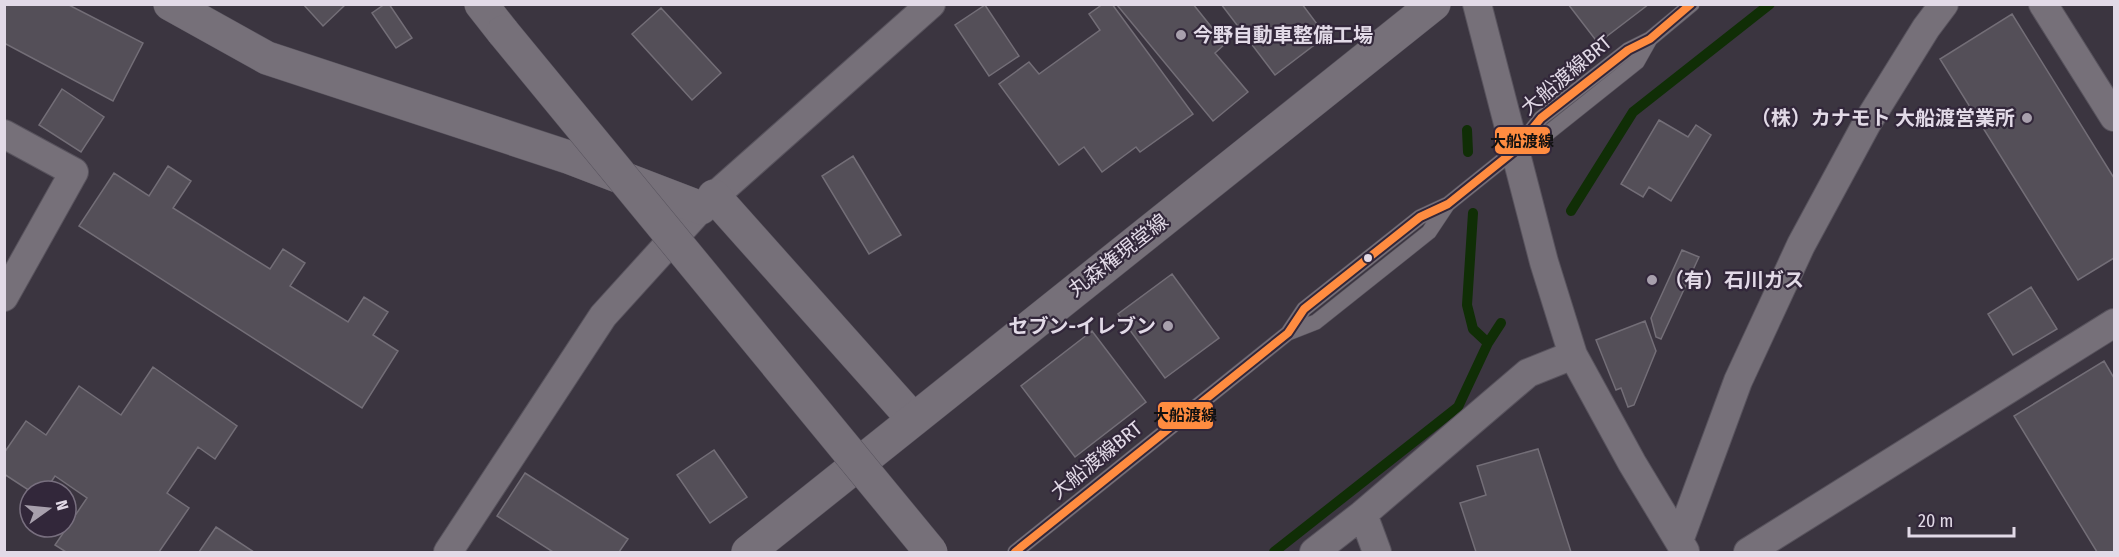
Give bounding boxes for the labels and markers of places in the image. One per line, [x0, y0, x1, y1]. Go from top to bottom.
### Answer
place label: 今野自動車整備工場 [1193, 23, 1373, 47]
marker: 今野自動車整備工場 [1174, 28, 1188, 42]
place label: （株）カナモト 大船渡営業所 [1751, 106, 2015, 130]
marker: （株）カナモト 大船渡営業所 [2020, 111, 2034, 125]
unlabelled marker [1362, 252, 1374, 264]
place label: （有）石川ガス [1664, 268, 1804, 292]
marker: （有）石川ガス [1645, 273, 1659, 287]
place label: セブン-イレブン [1009, 314, 1156, 338]
marker: セブン-イレブン [1161, 319, 1175, 333]

